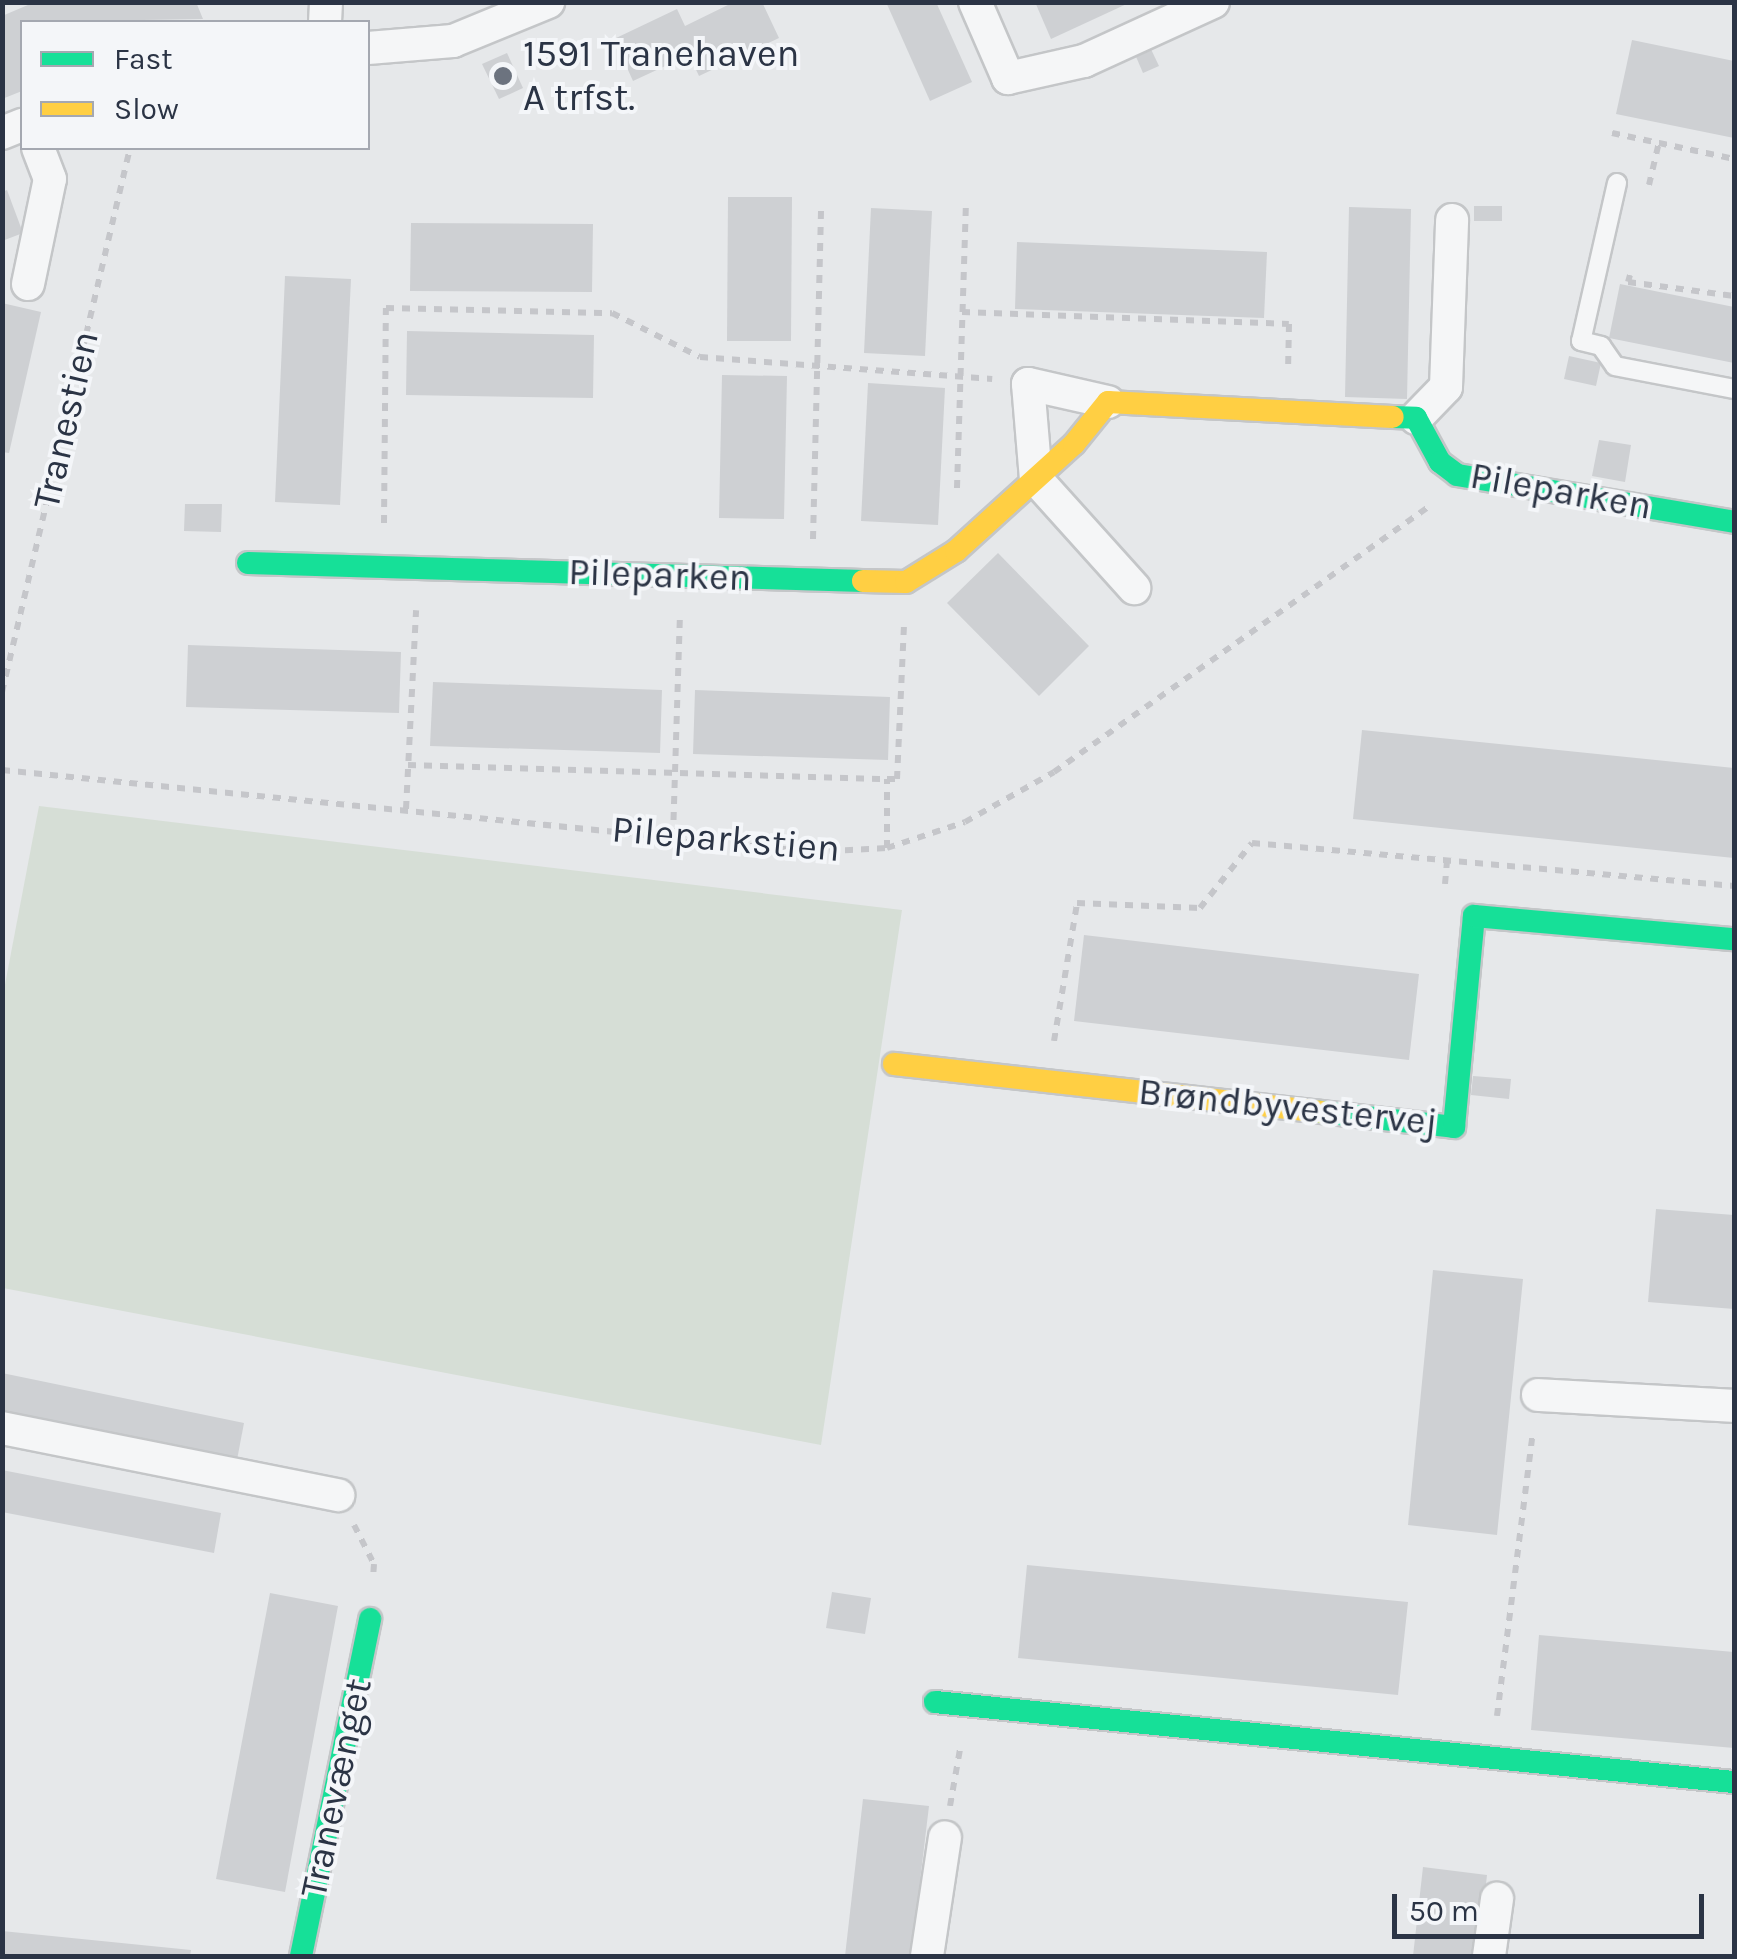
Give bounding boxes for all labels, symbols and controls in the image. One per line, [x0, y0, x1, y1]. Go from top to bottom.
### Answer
legend [20, 20, 370, 150]
place label: 1591 Tranehaven A trfst. [523, 31, 799, 120]
text: Fast [114, 41, 173, 77]
marker: 1591 Tranehaven A trfst. [492, 65, 514, 87]
text: Slow [114, 91, 179, 127]
street label: Tranestien [23, 327, 109, 513]
street label: Pileparken [1467, 453, 1655, 529]
street label: Pileparken [568, 549, 752, 601]
street label: Pileparkstien [610, 806, 842, 872]
street label: Brøndbyvestervej [1136, 1069, 1440, 1145]
street label: Tranevænget [291, 1674, 381, 1902]
scale bar [1397, 1874, 1710, 1936]
text: 50 m [1409, 1893, 1479, 1929]

